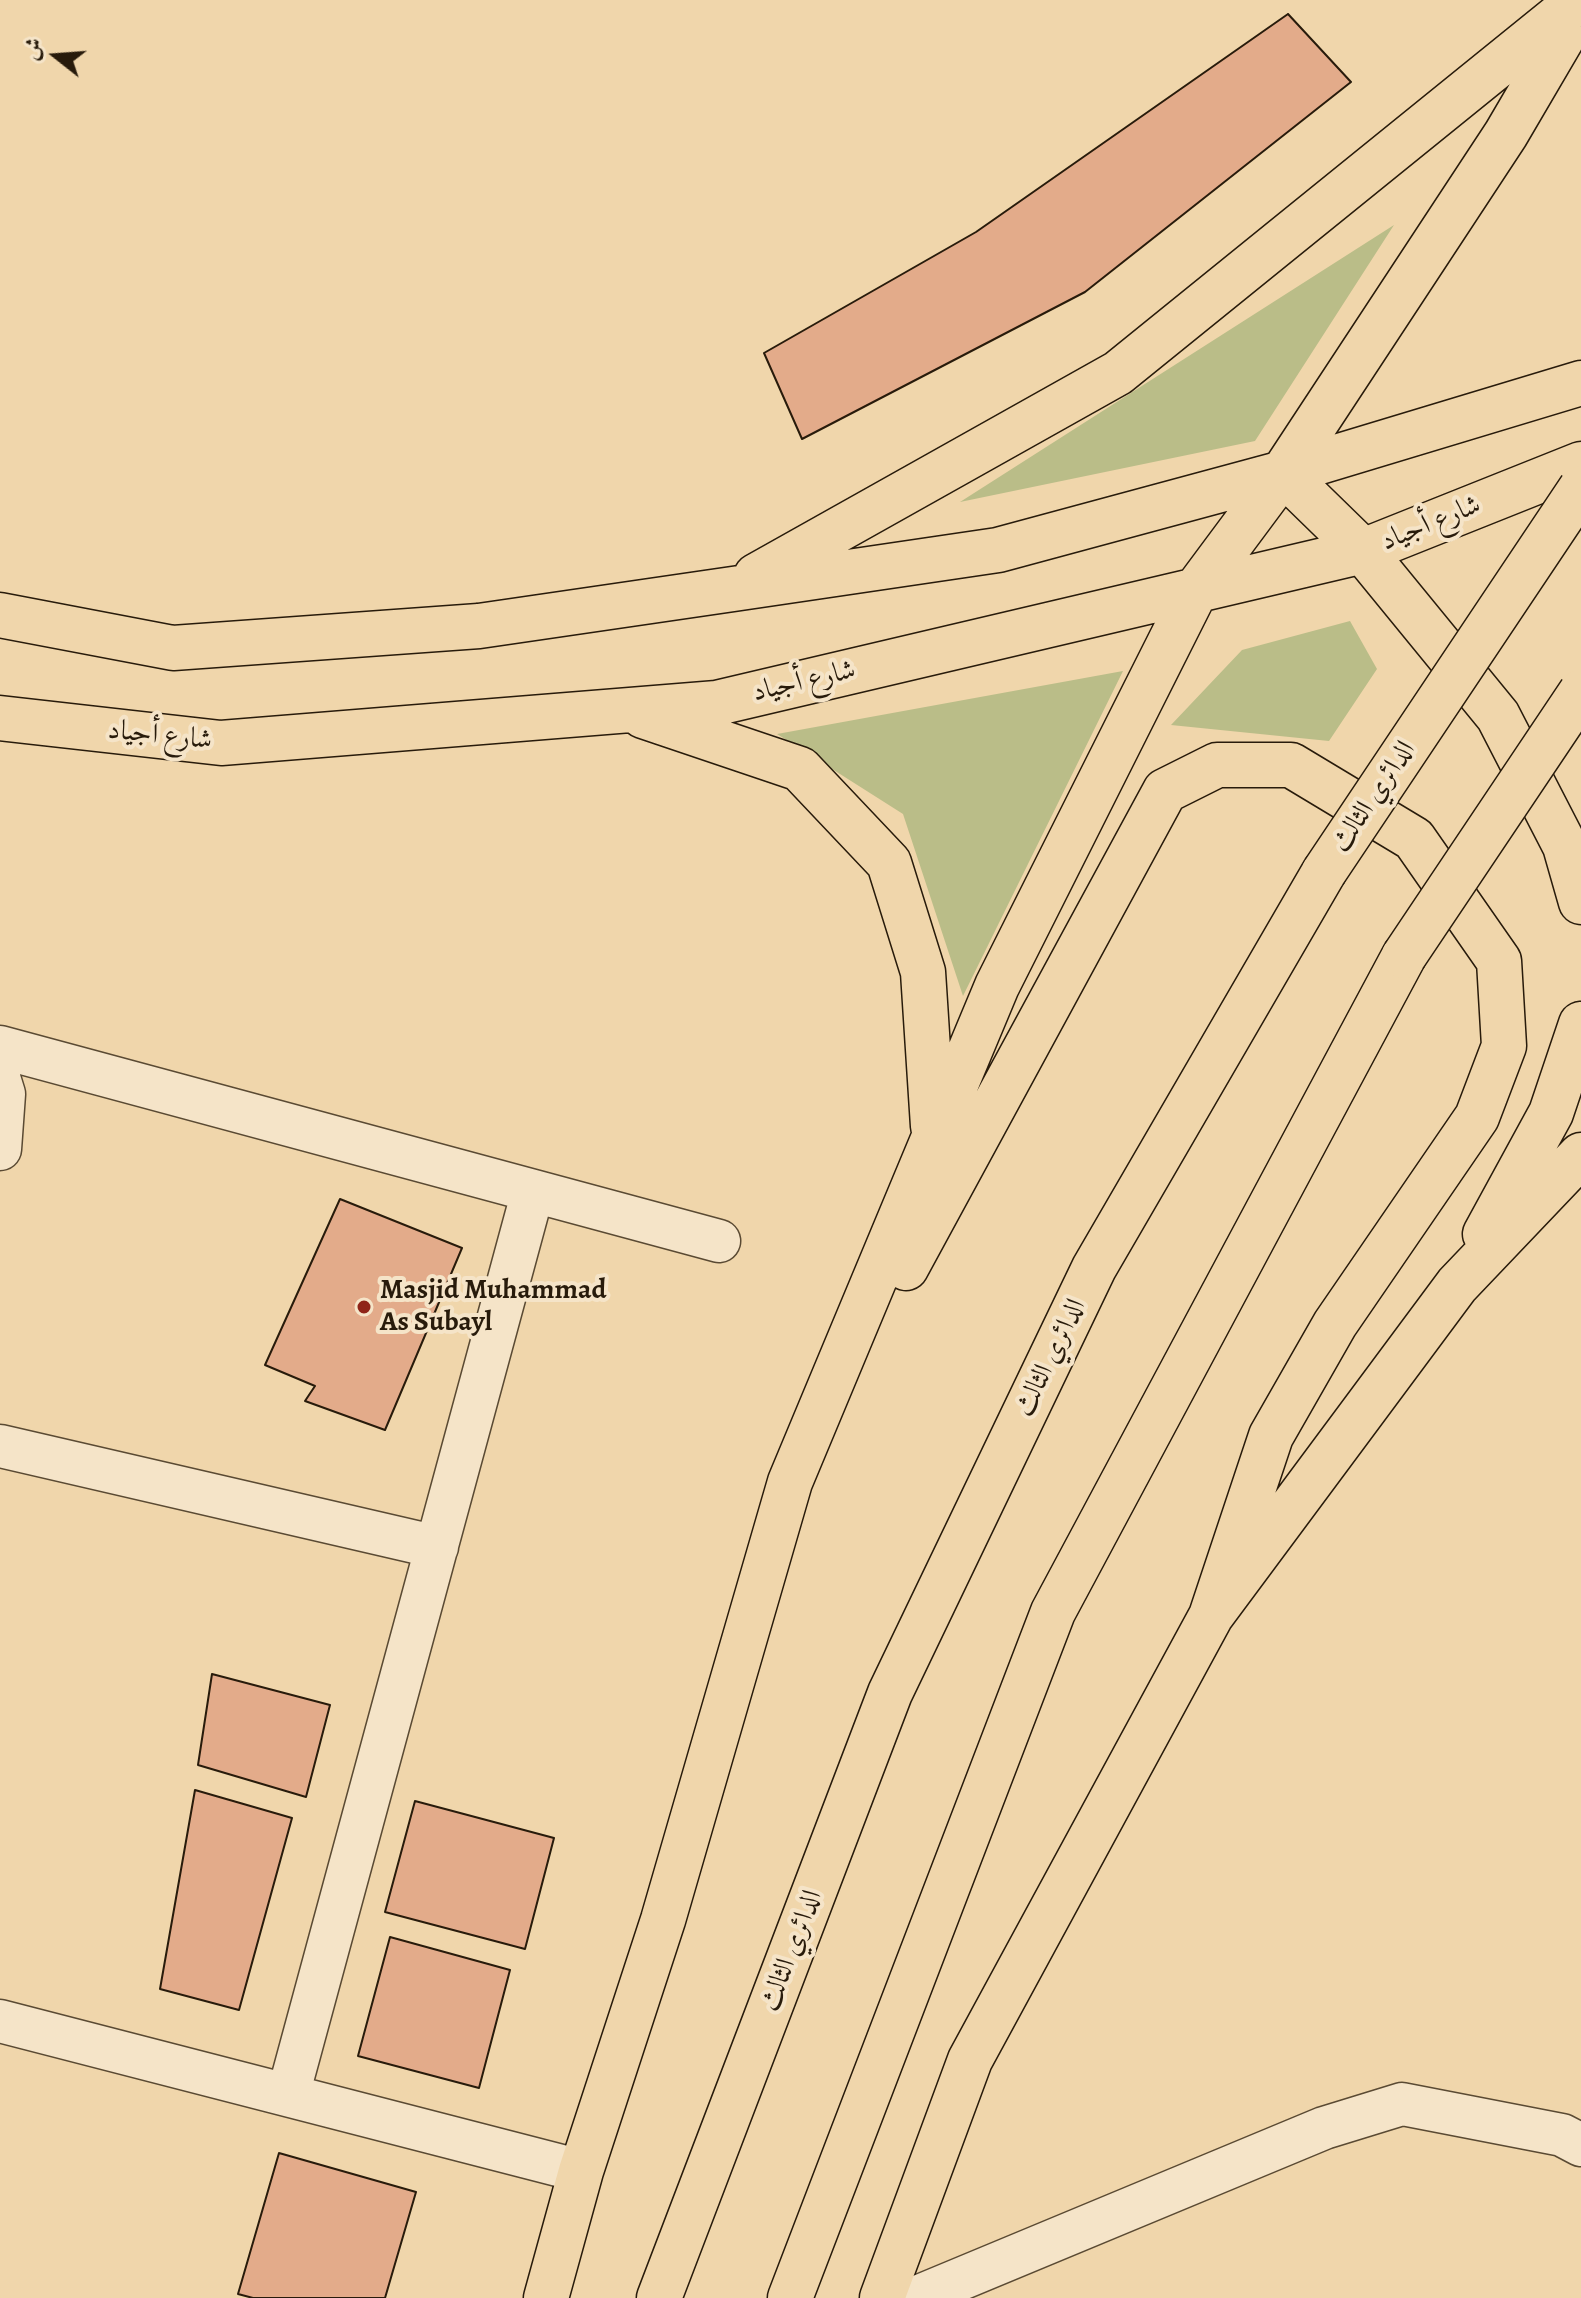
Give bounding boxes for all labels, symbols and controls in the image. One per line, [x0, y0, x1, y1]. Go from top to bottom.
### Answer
north arrow [16, 16, 96, 96]
text: ش [16, 34, 51, 64]
street label: شارع أجياد [1376, 489, 1486, 559]
street label: شارع أجياد [749, 654, 859, 710]
street label: شارع أجياد [106, 714, 214, 758]
street label: الدائري الثالث [1325, 735, 1423, 859]
place label: Masjid Muhammad As Subayl [380, 1274, 607, 1340]
street label: الدائري الثالث [1008, 1294, 1094, 1422]
marker: Masjid Muhammad As Subayl [355, 1298, 373, 1316]
street label: الدائري الثالث [754, 1886, 830, 2016]

